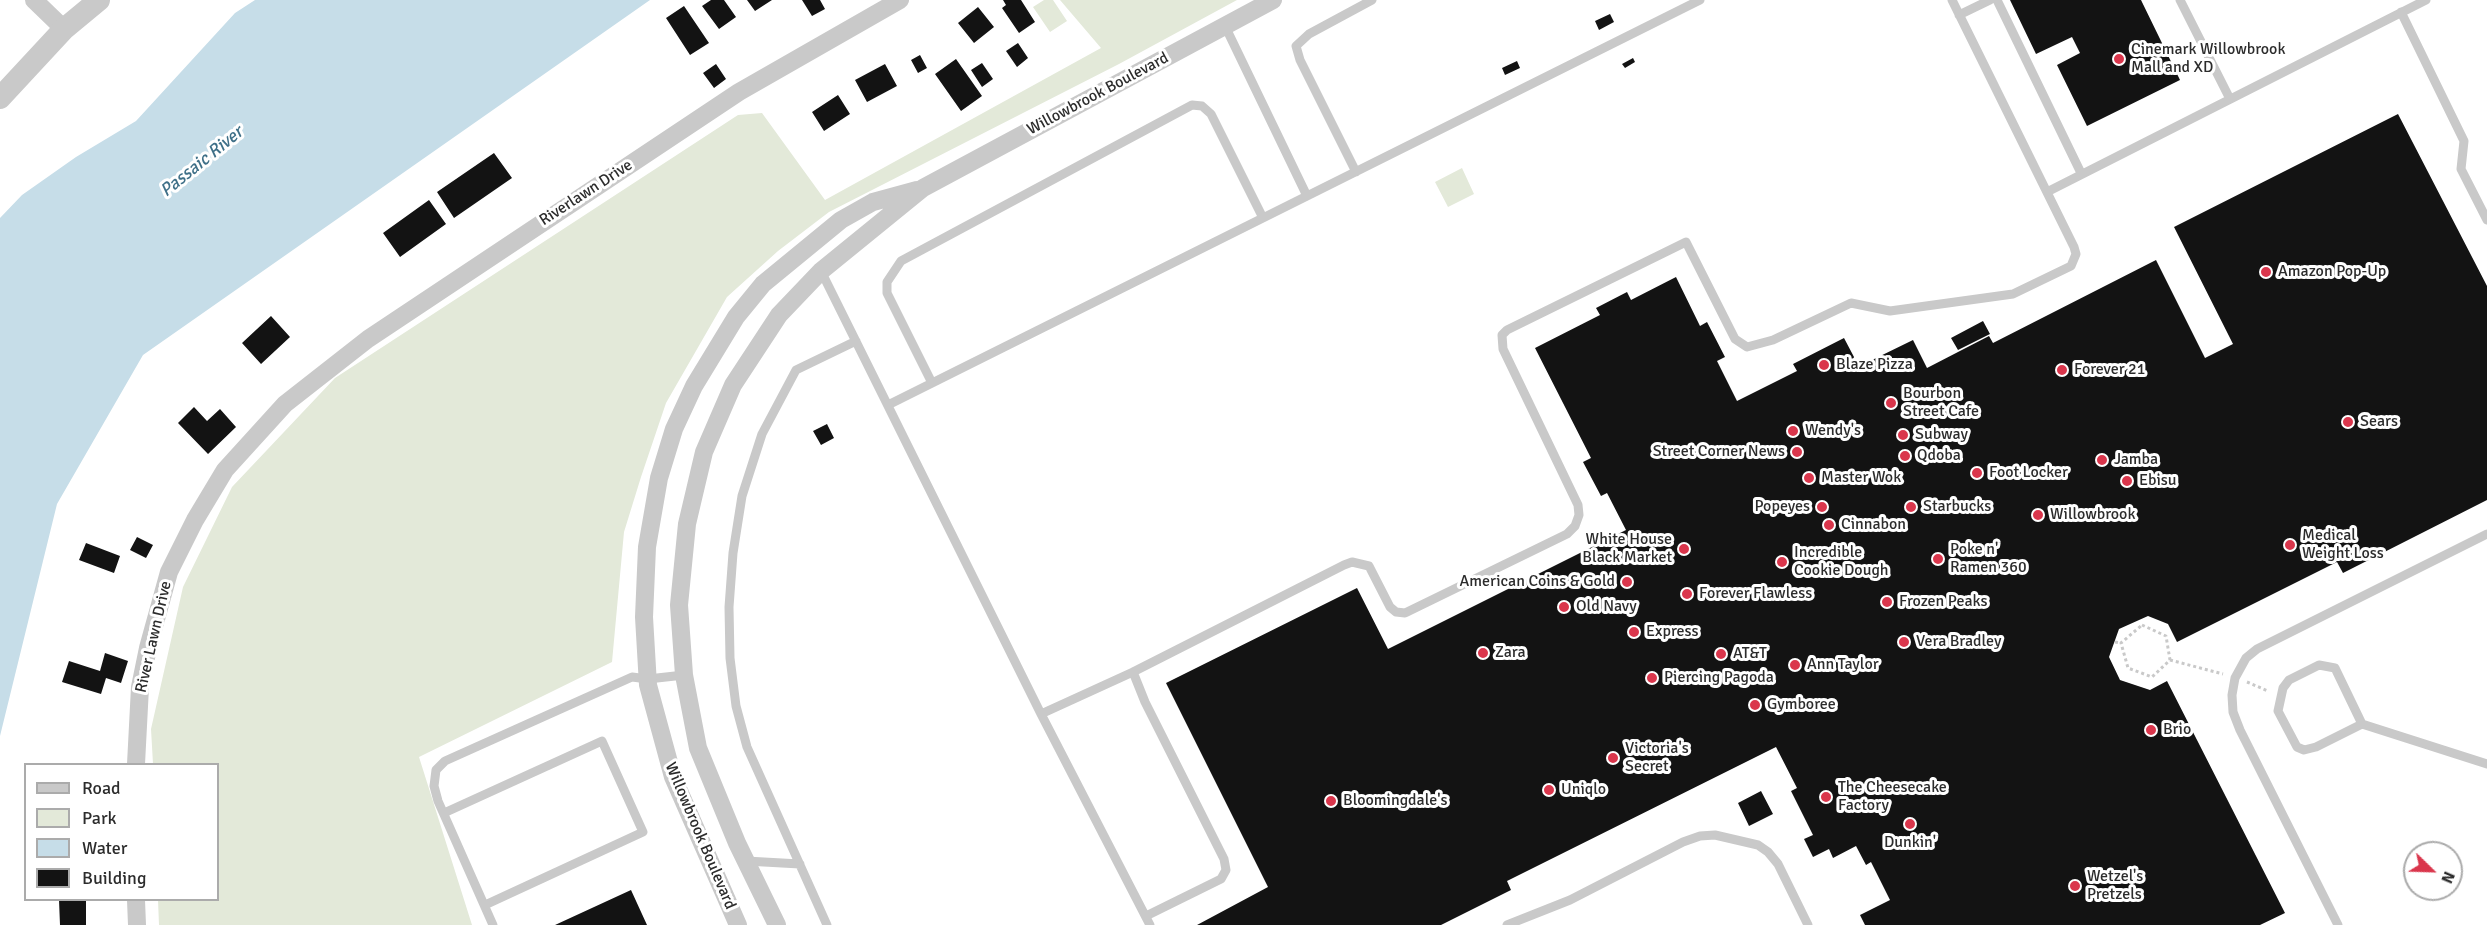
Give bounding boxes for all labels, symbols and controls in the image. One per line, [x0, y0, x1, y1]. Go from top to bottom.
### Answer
place label: Cinemark Willowbrook Mall and XD [2131, 40, 2285, 78]
street label: Willowbrook Boulevard [1024, 49, 1172, 139]
marker: Cinemark Willowbrook Mall and XD [2112, 52, 2126, 66]
water label: Passaic River [156, 122, 248, 202]
street label: Riverlawn Drive [536, 156, 636, 230]
place label: Amazon Pop-Up [2278, 262, 2386, 282]
marker: Amazon Pop-Up [2259, 265, 2273, 279]
place label: Blaze Pizza [1836, 355, 1913, 375]
marker: Blaze Pizza [1817, 358, 1831, 372]
place label: Forever 21 [2074, 360, 2145, 380]
marker: Forever 21 [2055, 363, 2069, 377]
place label: Bourbon Street Cafe [1903, 384, 1979, 422]
marker: Bourbon Street Cafe [1884, 396, 1898, 410]
place label: Sears [2360, 412, 2398, 432]
marker: Sears [2341, 415, 2355, 429]
place label: Wendy's [1805, 421, 1861, 441]
marker: Wendy's [1786, 424, 1800, 438]
place label: Subway [1915, 425, 1968, 445]
marker: Subway [1896, 428, 1910, 442]
place label: Street Corner News [1653, 442, 1785, 462]
marker: Street Corner News [1790, 445, 1804, 459]
place label: Qdoba [1917, 446, 1961, 466]
marker: Qdoba [1898, 449, 1912, 463]
place label: Jamba [2114, 450, 2158, 470]
marker: Jamba [2095, 453, 2109, 467]
place label: Foot Locker [1989, 463, 2068, 483]
marker: Foot Locker [1970, 466, 1984, 480]
place label: Master Wok [1821, 468, 1901, 488]
marker: Master Wok [1802, 471, 1816, 485]
place label: Ebisu [2139, 471, 2177, 491]
marker: Ebisu [2120, 474, 2134, 488]
place label: Popeyes [1754, 497, 1810, 517]
place label: Starbucks [1923, 497, 1991, 517]
marker: Popeyes [1815, 500, 1829, 514]
marker: Starbucks [1904, 500, 1918, 514]
place label: Willowbrook [2050, 505, 2135, 525]
marker: Willowbrook [2031, 508, 2045, 522]
place label: Cinnabon [1841, 515, 1906, 535]
marker: Cinnabon [1822, 518, 1836, 532]
place label: Medical Weight Loss [2302, 526, 2384, 564]
place label: White House Black Market [1582, 530, 1672, 568]
marker: Medical Weight Loss [2283, 538, 2297, 552]
place label: Poke n' Ramen 360 [1950, 540, 2027, 578]
marker: White House Black Market [1677, 542, 1691, 556]
place label: Incredible Cookie Dough [1794, 543, 1889, 581]
marker: Poke n' Ramen 360 [1931, 552, 1945, 566]
marker: Incredible Cookie Dough [1775, 555, 1789, 569]
place label: American Coins & Gold [1459, 572, 1615, 592]
marker: American Coins & Gold [1620, 575, 1634, 589]
street label: River Lawn Drive [132, 579, 176, 695]
place label: Forever Flawless [1699, 584, 1812, 604]
marker: Forever Flawless [1680, 587, 1694, 601]
place label: Frozen Peaks [1899, 592, 1988, 612]
marker: Frozen Peaks [1880, 595, 1894, 609]
place label: Old Navy [1576, 597, 1637, 617]
marker: Old Navy [1557, 600, 1571, 614]
place label: Express [1646, 622, 1698, 642]
marker: Express [1627, 625, 1641, 639]
place label: Vera Bradley [1916, 632, 2001, 652]
marker: Vera Bradley [1897, 635, 1911, 649]
place label: Zara [1495, 643, 1526, 663]
place label: AT&T [1733, 644, 1767, 664]
marker: Zara [1476, 646, 1490, 660]
marker: AT&T [1714, 647, 1728, 661]
place label: Ann Taylor [1807, 655, 1879, 675]
marker: Ann Taylor [1788, 658, 1802, 672]
place label: Piercing Pagoda [1664, 668, 1774, 688]
marker: Piercing Pagoda [1645, 671, 1659, 685]
place label: Gymboree [1767, 695, 1836, 715]
marker: Gymboree [1748, 698, 1762, 712]
place label: Brio [2163, 720, 2191, 740]
marker: Brio [2144, 723, 2158, 737]
place label: Victoria's Secret [1625, 739, 1689, 777]
marker: Victoria's Secret [1606, 751, 1620, 765]
street label: Willowbrook Boulevard [660, 760, 740, 912]
legend [24, 763, 219, 901]
text: Road [82, 777, 121, 799]
place label: The Cheesecake Factory [1838, 778, 1947, 816]
place label: Uniqlo [1561, 780, 1606, 800]
marker: Uniqlo [1542, 783, 1556, 797]
marker: The Cheesecake Factory [1819, 790, 1833, 804]
place label: Bloomingdale's [1343, 791, 1448, 811]
marker: Bloomingdale's [1324, 794, 1338, 808]
text: Park [82, 807, 117, 829]
marker: Dunkin' [1903, 817, 1917, 831]
place label: Dunkin' [1884, 833, 1936, 853]
text: Water [82, 837, 127, 859]
north arrow [2403, 841, 2463, 901]
text: Building [82, 867, 146, 889]
place label: Wetzel's Pretzels [2087, 867, 2143, 905]
text: N [2436, 868, 2459, 886]
marker: Wetzel's Pretzels [2068, 879, 2082, 893]

